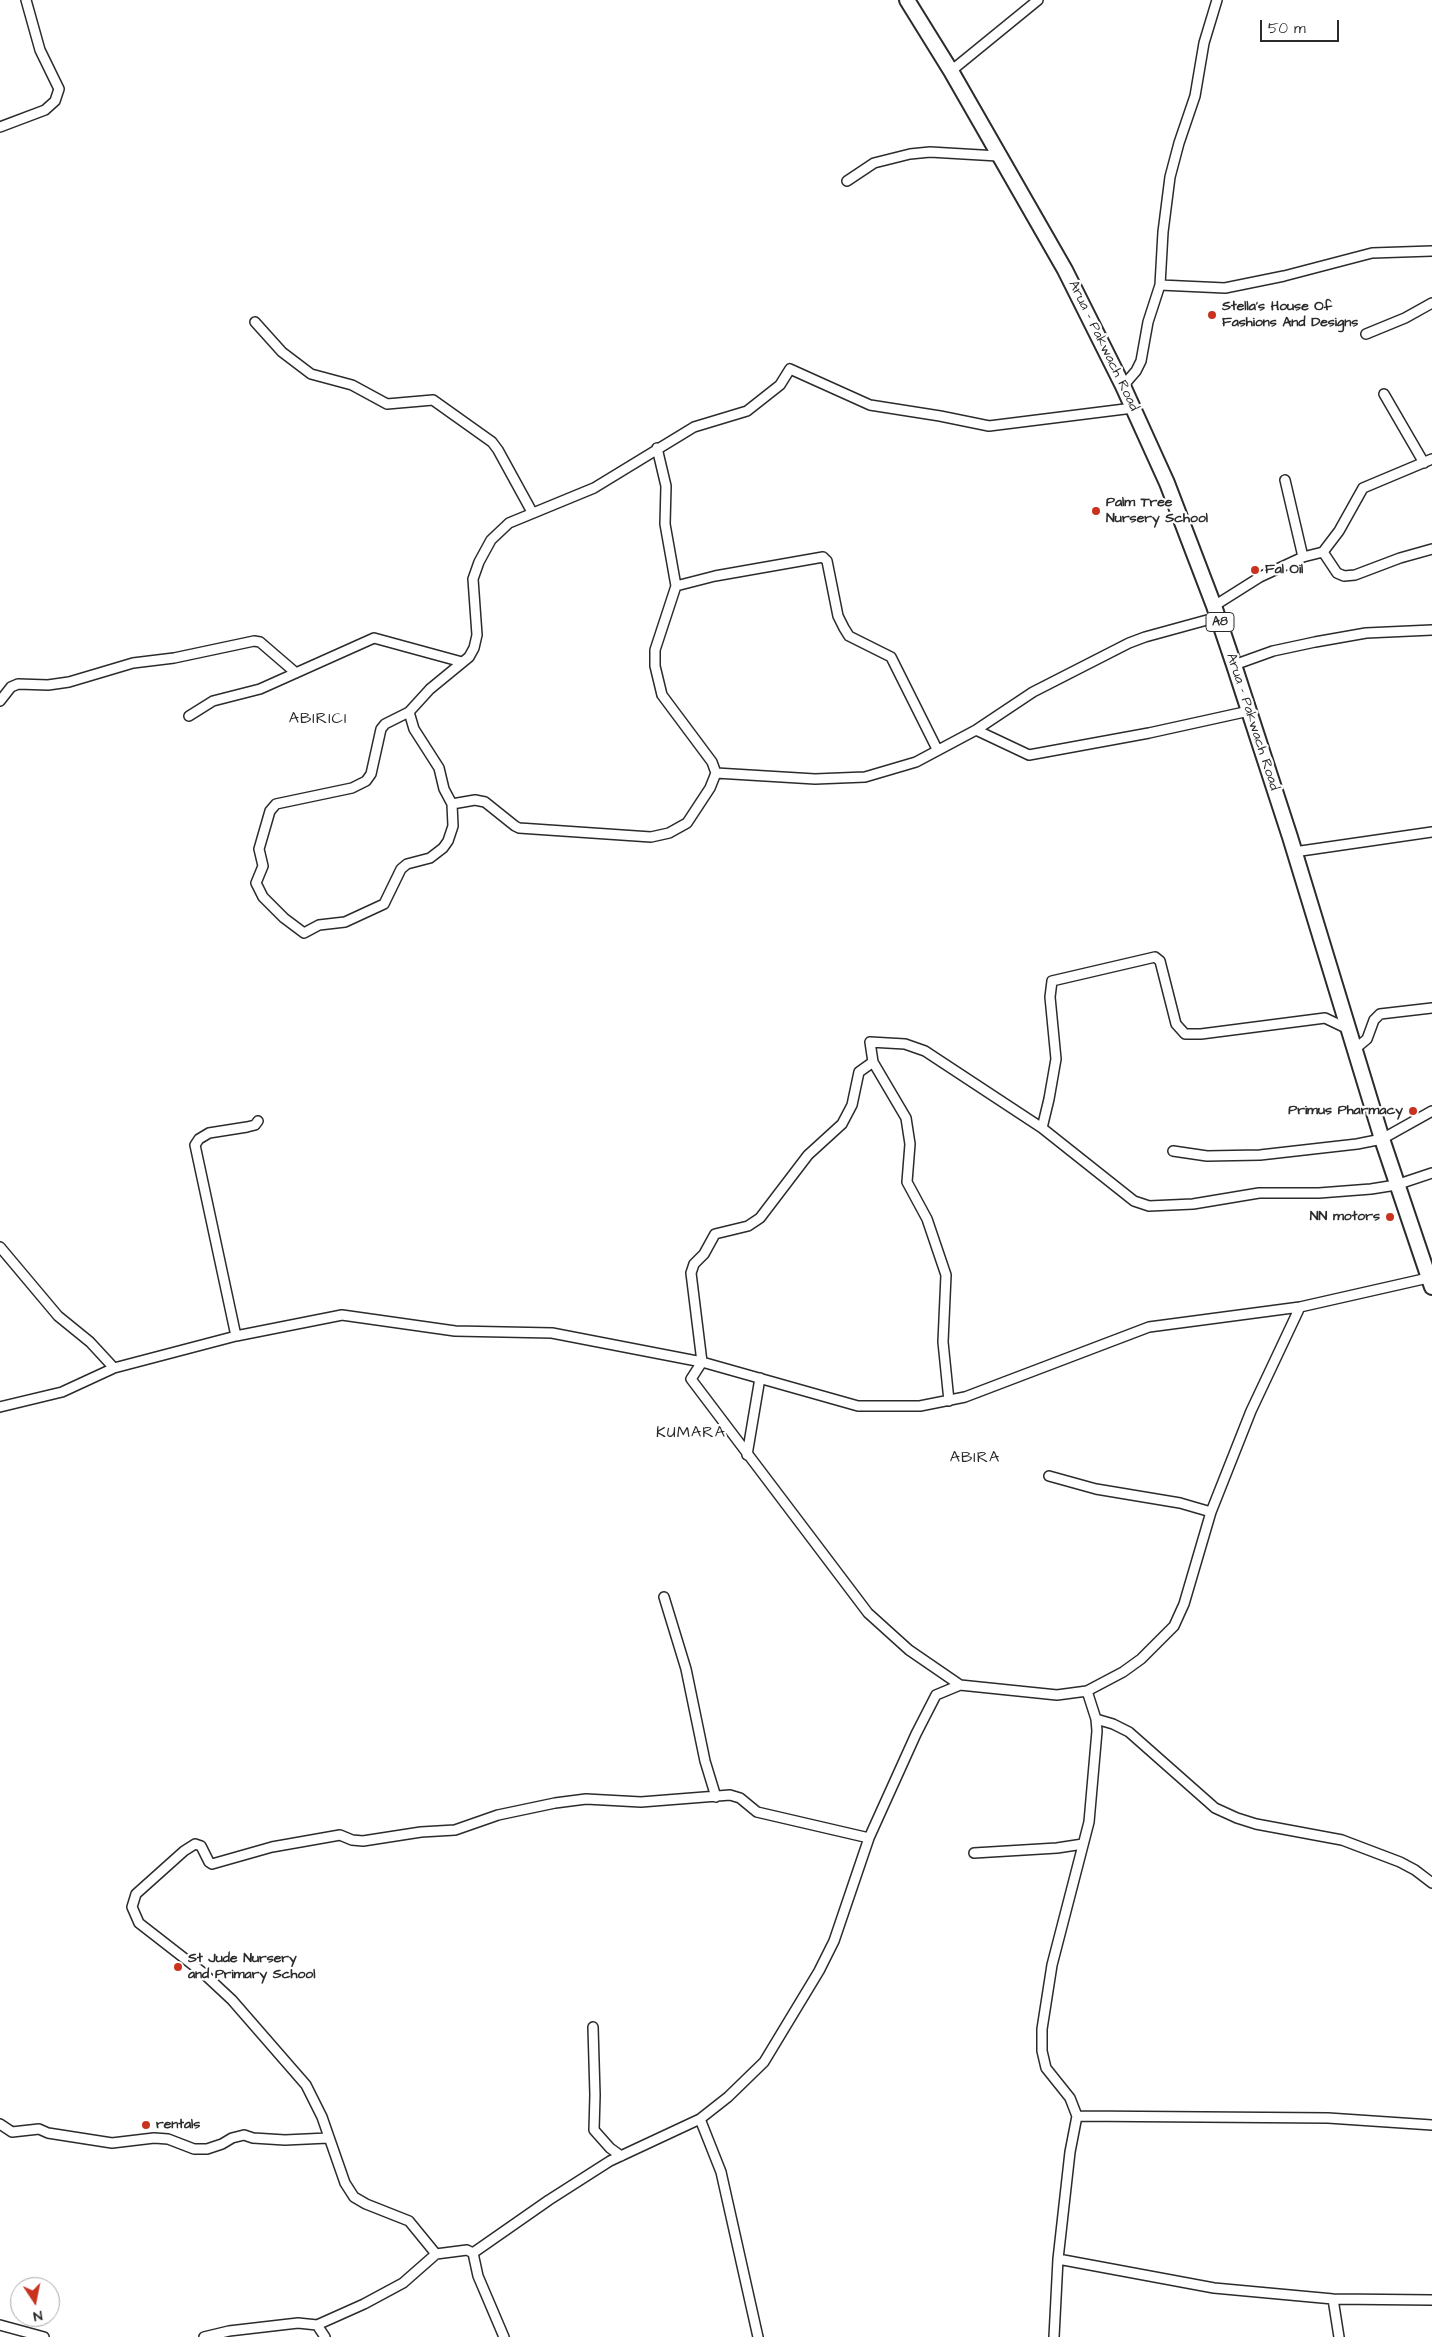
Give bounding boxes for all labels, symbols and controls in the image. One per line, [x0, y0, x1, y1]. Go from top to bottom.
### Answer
scale bar [1262, 10, 1341, 42]
text: 50 m [1268, 18, 1306, 39]
street label: Arua - Pakwach Road [1064, 278, 1142, 414]
place label: Stella's House Of Fashions And Designs [1222, 299, 1358, 332]
marker: Stella's House Of Fashions And Designs [1206, 309, 1218, 321]
place label: Palm Tree Nursery School [1106, 495, 1208, 528]
marker: Palm Tree Nursery School [1090, 505, 1102, 517]
place label: Fal Oil [1265, 562, 1303, 578]
marker: Fal Oil [1249, 564, 1261, 576]
road number: A8 [1206, 612, 1234, 632]
street label: Arua - Pakwach Road [1222, 651, 1282, 793]
district label: ABIRICI [288, 710, 348, 730]
place label: Primus Pharmacy [1288, 1103, 1403, 1119]
marker: Primus Pharmacy [1407, 1105, 1419, 1117]
place label: NN motors [1310, 1209, 1380, 1225]
marker: NN motors [1384, 1211, 1396, 1223]
district label: KUMARA [655, 1424, 727, 1444]
district label: ABIRA [949, 1449, 1001, 1469]
place label: St Jude Nursery and Primary School [188, 1951, 315, 1984]
marker: St Jude Nursery and Primary School [172, 1961, 184, 1973]
place label: rentals [156, 2117, 200, 2133]
marker: rentals [140, 2119, 152, 2131]
north arrow [10, 2277, 60, 2327]
text: N [31, 2305, 44, 2326]

